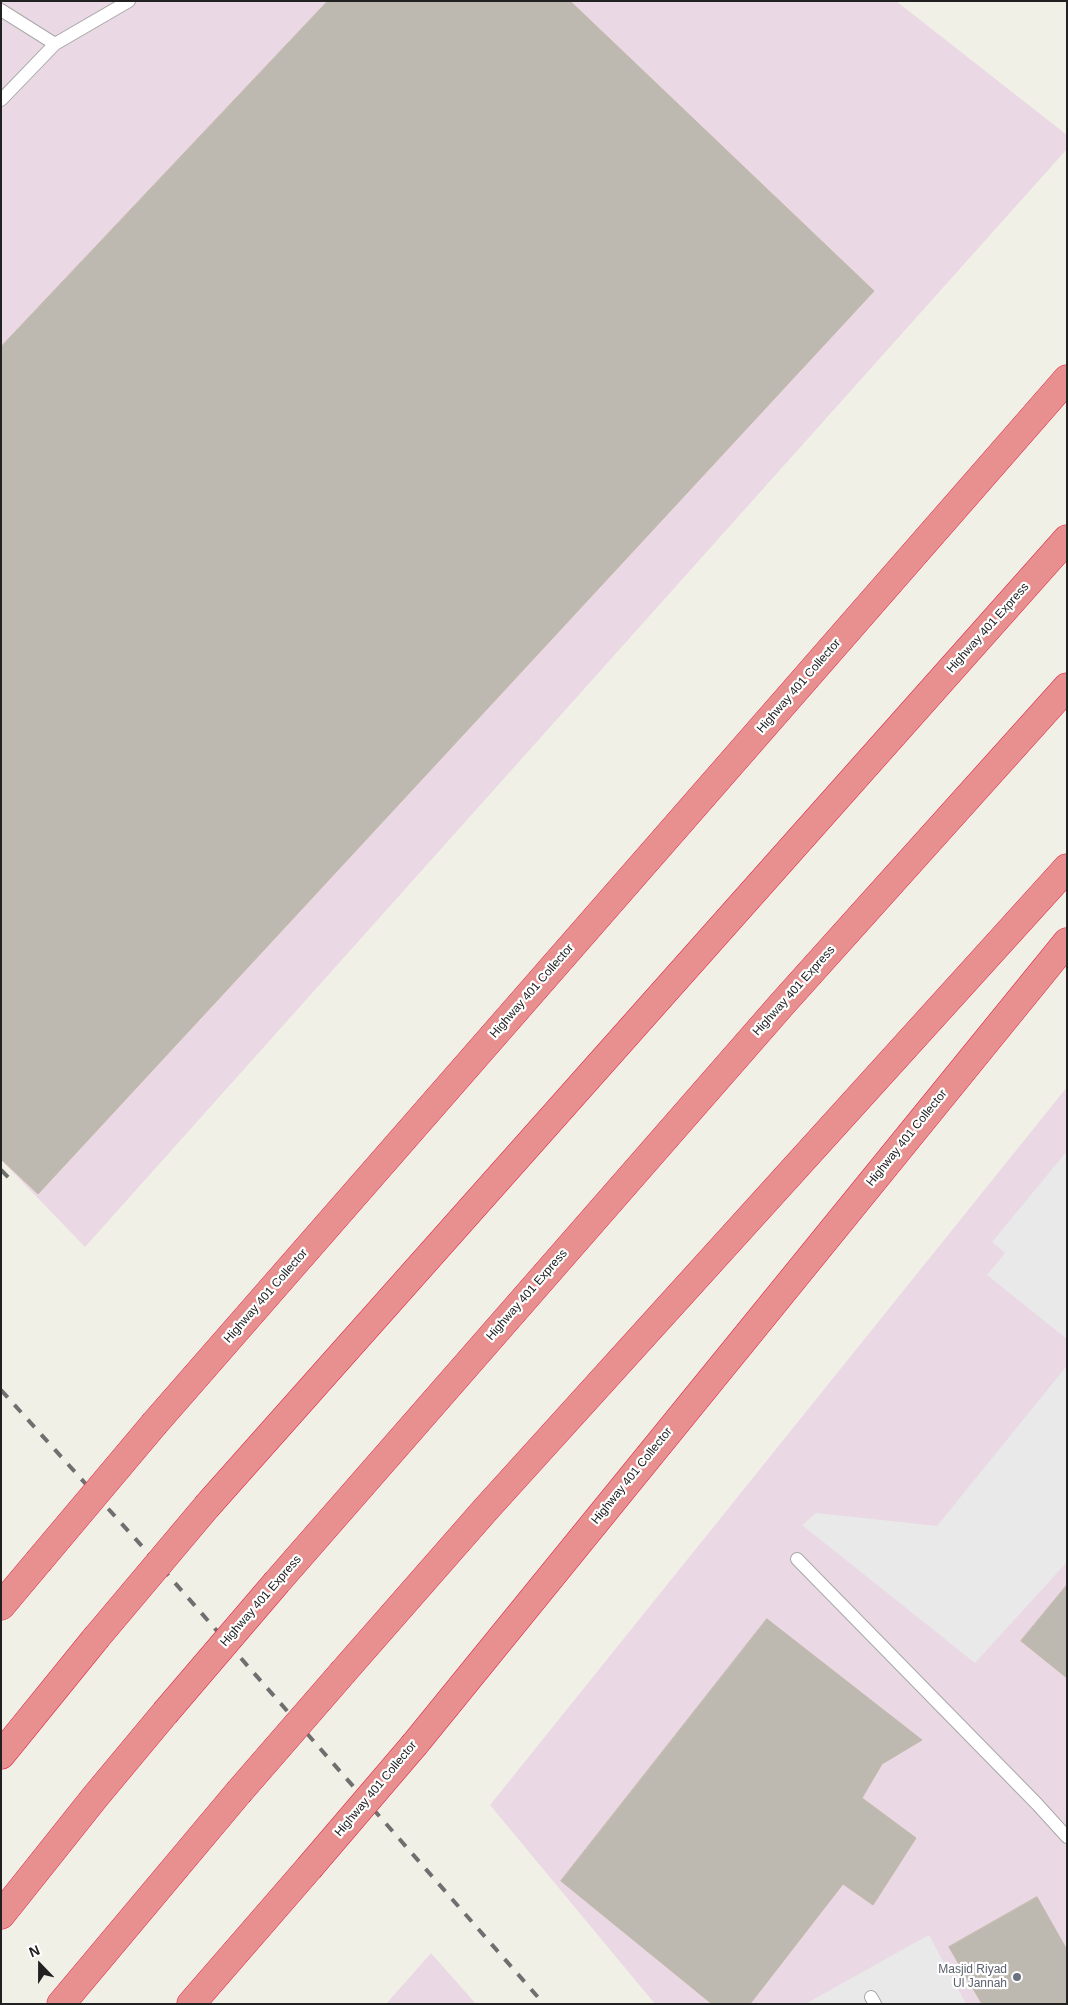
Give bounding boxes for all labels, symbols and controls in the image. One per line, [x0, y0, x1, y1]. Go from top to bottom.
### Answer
street label: Highway 401 Express [944, 580, 1032, 676]
street label: Highway 401 Collector [754, 636, 844, 736]
street label: Highway 401 Collector [487, 941, 577, 1041]
street label: Highway 401 Express [750, 943, 838, 1039]
street label: Highway 401 Collector [864, 1087, 950, 1189]
street label: Highway 401 Collector [221, 1246, 311, 1346]
street label: Highway 401 Express [483, 1246, 571, 1344]
street label: Highway 401 Collector [589, 1425, 675, 1527]
street label: Highway 401 Express [217, 1552, 305, 1650]
street label: Highway 401 Collector [332, 1738, 420, 1840]
north arrow [15, 1940, 65, 1990]
text: N [27, 1942, 42, 1960]
place label: Masjid Riyad Ul Jannah [938, 1963, 1007, 1991]
marker: Masjid Riyad Ul Jannah [1011, 1971, 1023, 1983]

